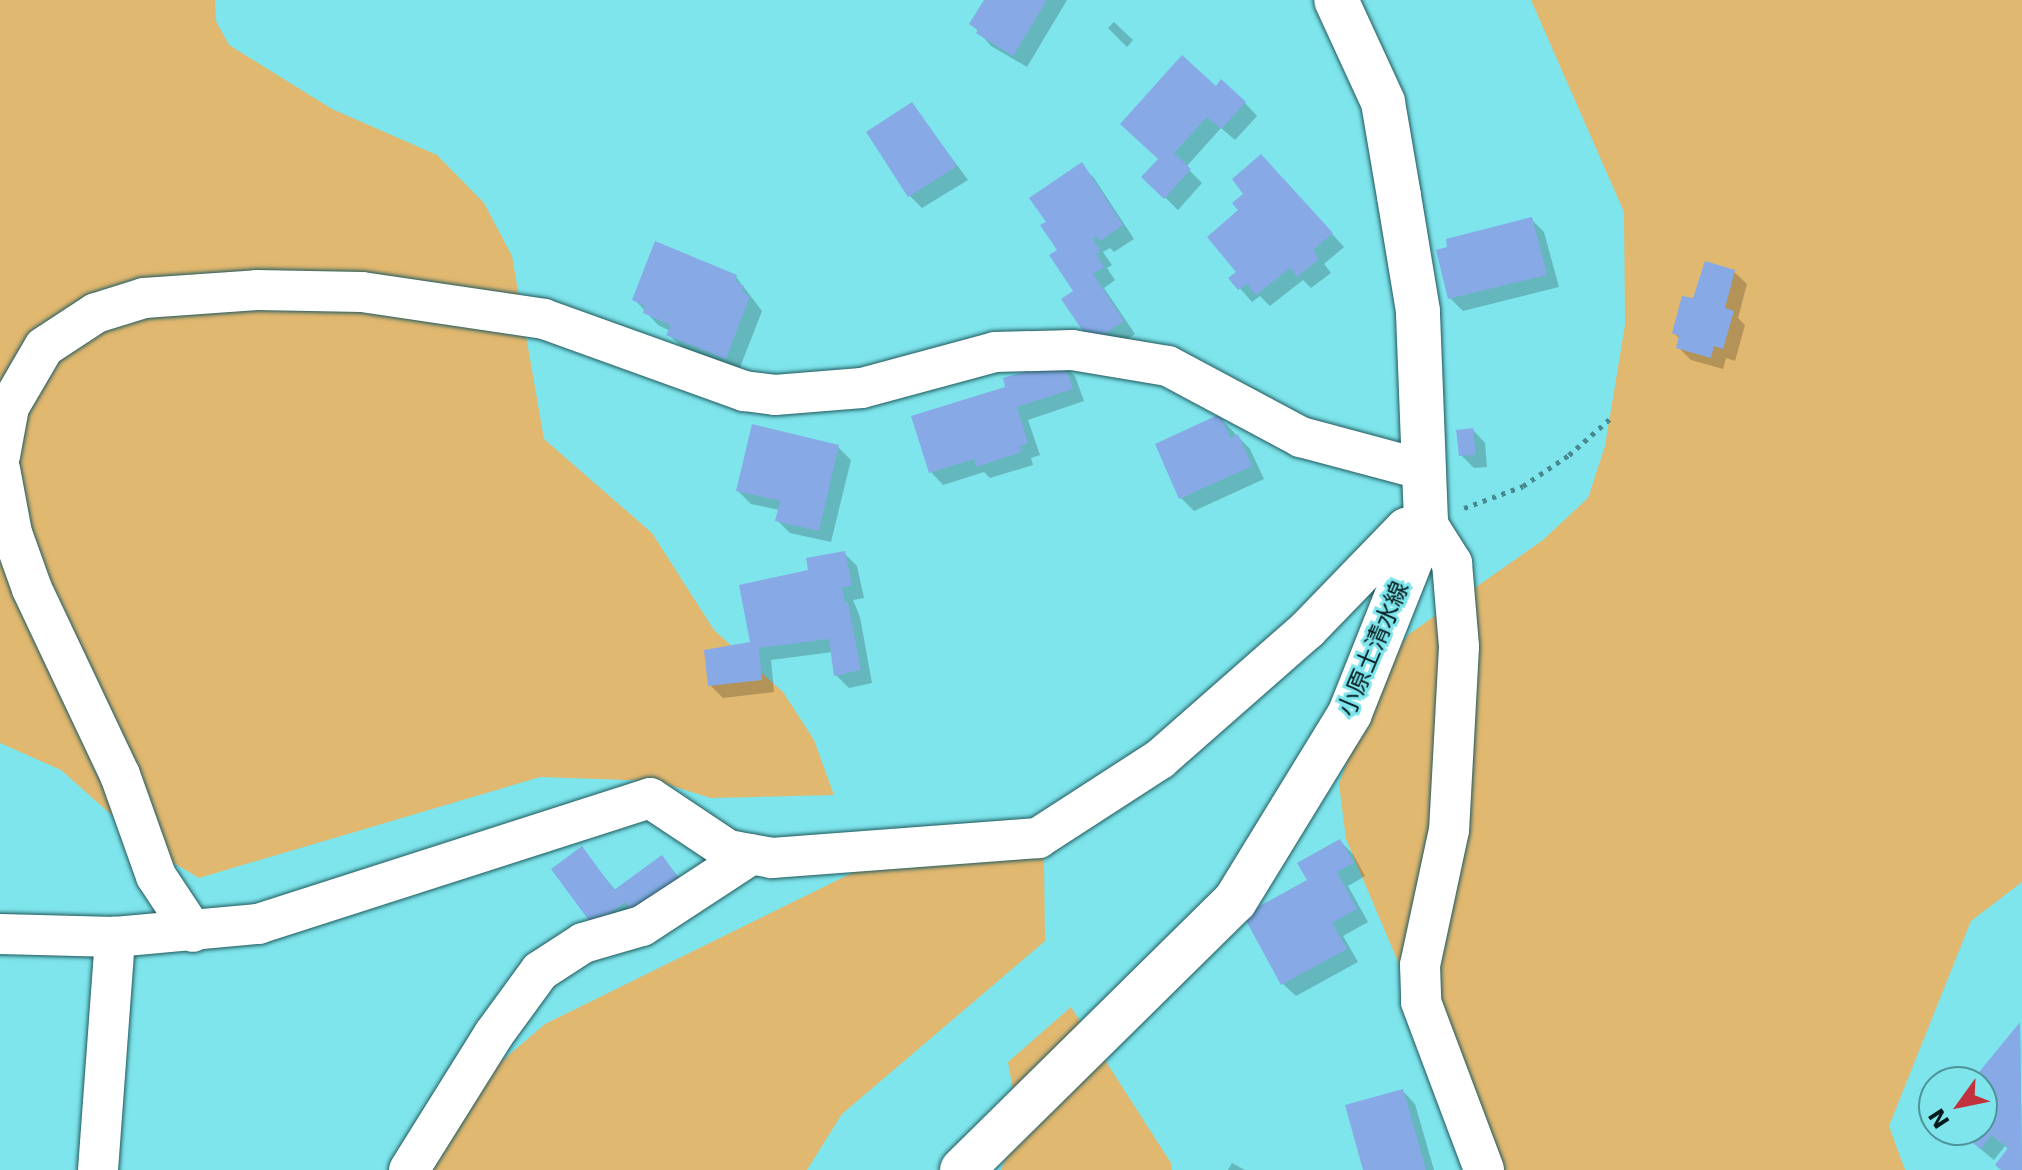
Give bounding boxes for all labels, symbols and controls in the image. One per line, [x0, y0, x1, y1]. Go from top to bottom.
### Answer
street label: 小原土清水線 [1333, 577, 1415, 721]
north arrow [1918, 1066, 1998, 1146]
text: N [1924, 1104, 1955, 1133]

